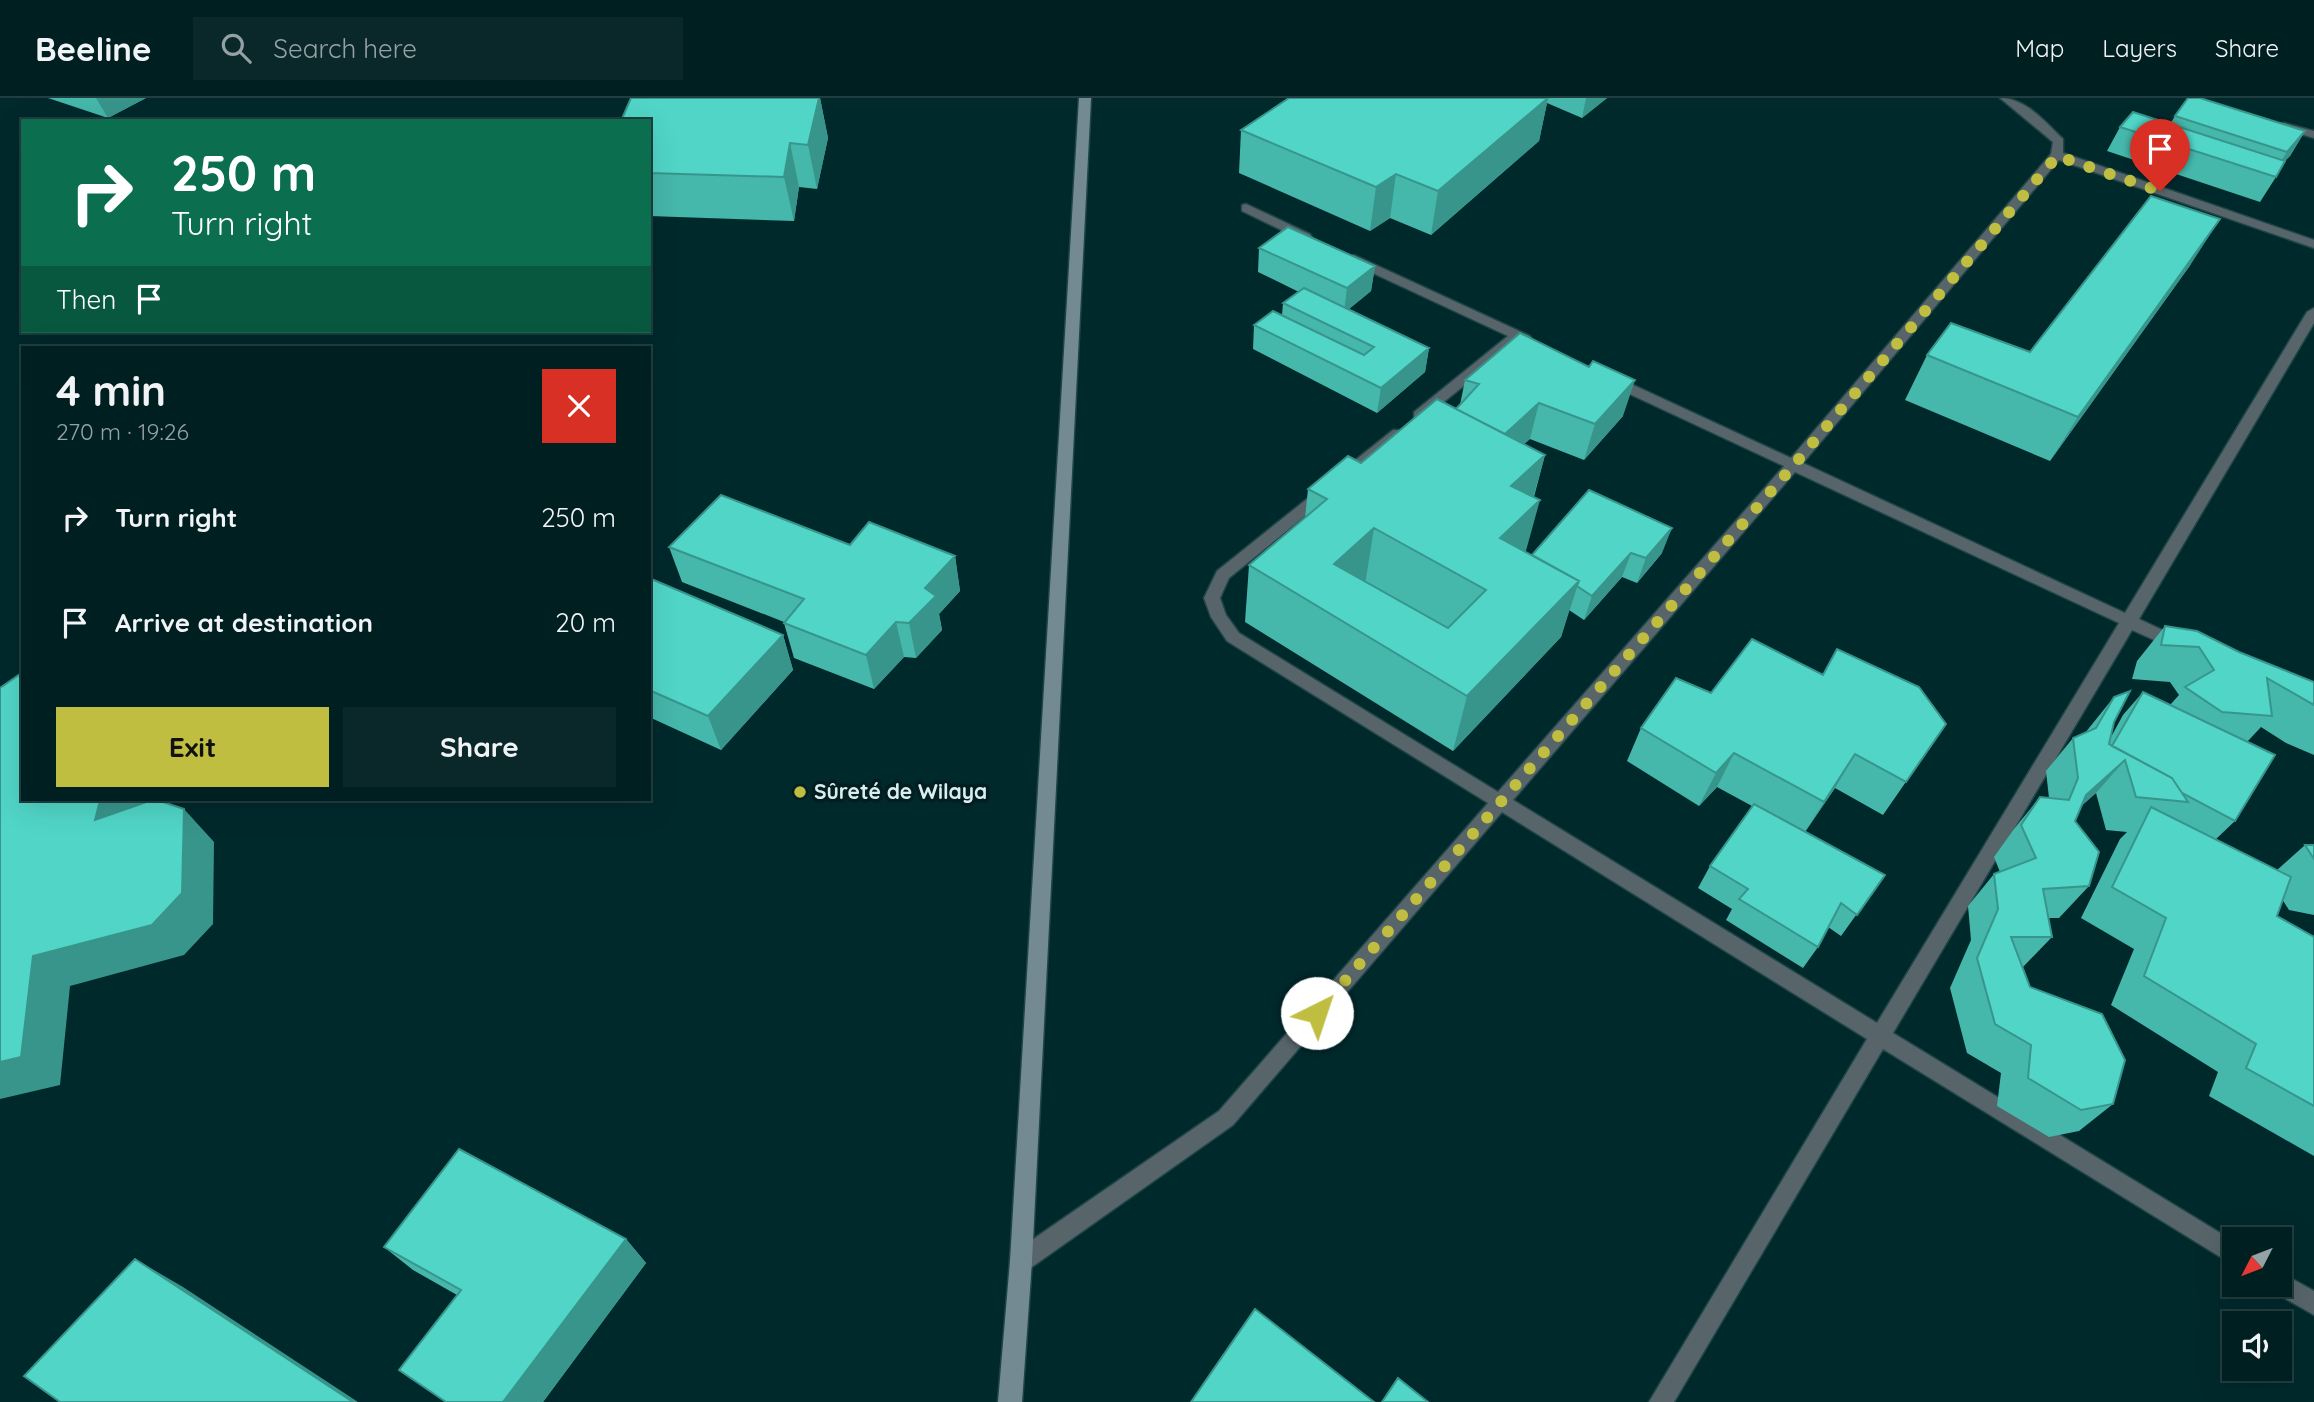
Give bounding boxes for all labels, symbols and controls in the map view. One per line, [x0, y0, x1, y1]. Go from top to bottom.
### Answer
search box [193, 17, 683, 80]
text: Beeline [35, 28, 151, 69]
icon: search [217, 29, 255, 67]
text: Search here [273, 32, 417, 65]
text: Map [2015, 33, 2064, 63]
text: Layers [2102, 33, 2177, 63]
text: Share [2215, 33, 2279, 63]
pin [2130, 119, 2190, 191]
icon: arrive [2141, 130, 2179, 168]
text: 250 m [171, 142, 316, 203]
icon: right [56, 147, 147, 238]
text: Turn right [171, 203, 312, 243]
icon: arrive [130, 280, 168, 318]
text: Then [56, 283, 116, 316]
text: 4 min [56, 364, 166, 417]
button: close [542, 369, 616, 443]
text: 270 m · 19:26 [56, 417, 189, 446]
icon: right [56, 499, 94, 537]
text: Turn right [115, 501, 237, 534]
text: 250 m [541, 501, 616, 534]
icon: arrive [56, 604, 94, 642]
text: Arrive at destination [115, 606, 373, 639]
text: 20 m [555, 606, 616, 639]
button: Exit [56, 707, 329, 787]
button: Share [343, 707, 616, 787]
place label: Sûreté de Wilaya [814, 778, 987, 804]
marker: Sûreté de Wilaya [792, 784, 808, 800]
position arrow [1280, 976, 1354, 1050]
north arrow [2222, 1227, 2292, 1297]
map controls [2222, 1227, 2292, 1381]
button: sound [2222, 1311, 2292, 1381]

